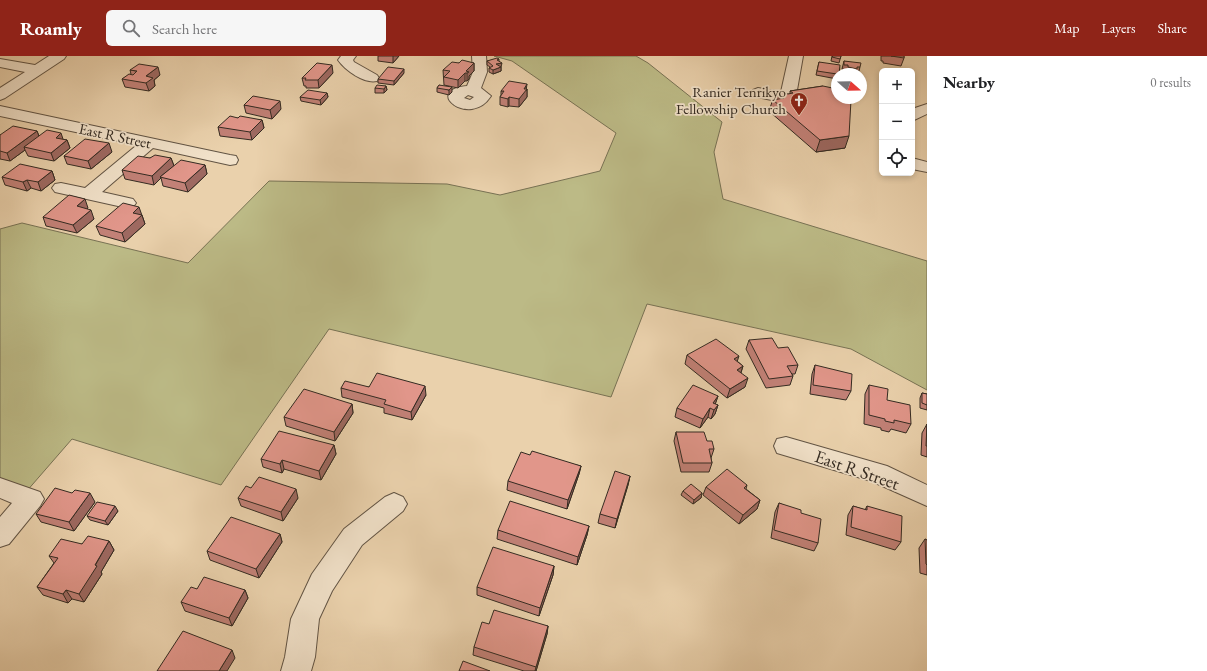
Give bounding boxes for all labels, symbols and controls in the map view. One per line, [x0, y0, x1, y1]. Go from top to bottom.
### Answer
search box [106, 10, 386, 46]
text: Roamly [20, 16, 82, 41]
icon: search [120, 17, 142, 39]
text: Search here [152, 19, 217, 38]
text: Map [1054, 19, 1079, 37]
text: Layers [1101, 19, 1136, 37]
text: Share [1158, 19, 1187, 37]
north arrow [831, 68, 867, 104]
map controls [879, 68, 915, 176]
button: + [879, 68, 915, 104]
text: Nearby [943, 71, 995, 93]
text: 0 results [1150, 74, 1191, 91]
place label: Ranier Tenrikyo Fellowship Church [676, 82, 786, 118]
church icon: Ranier Tenrikyo Fellowship Church [789, 91, 809, 116]
button: − [879, 104, 915, 140]
street label: East R Street [77, 119, 153, 152]
button: locate [879, 140, 915, 176]
street label: East R Street [812, 444, 903, 495]

